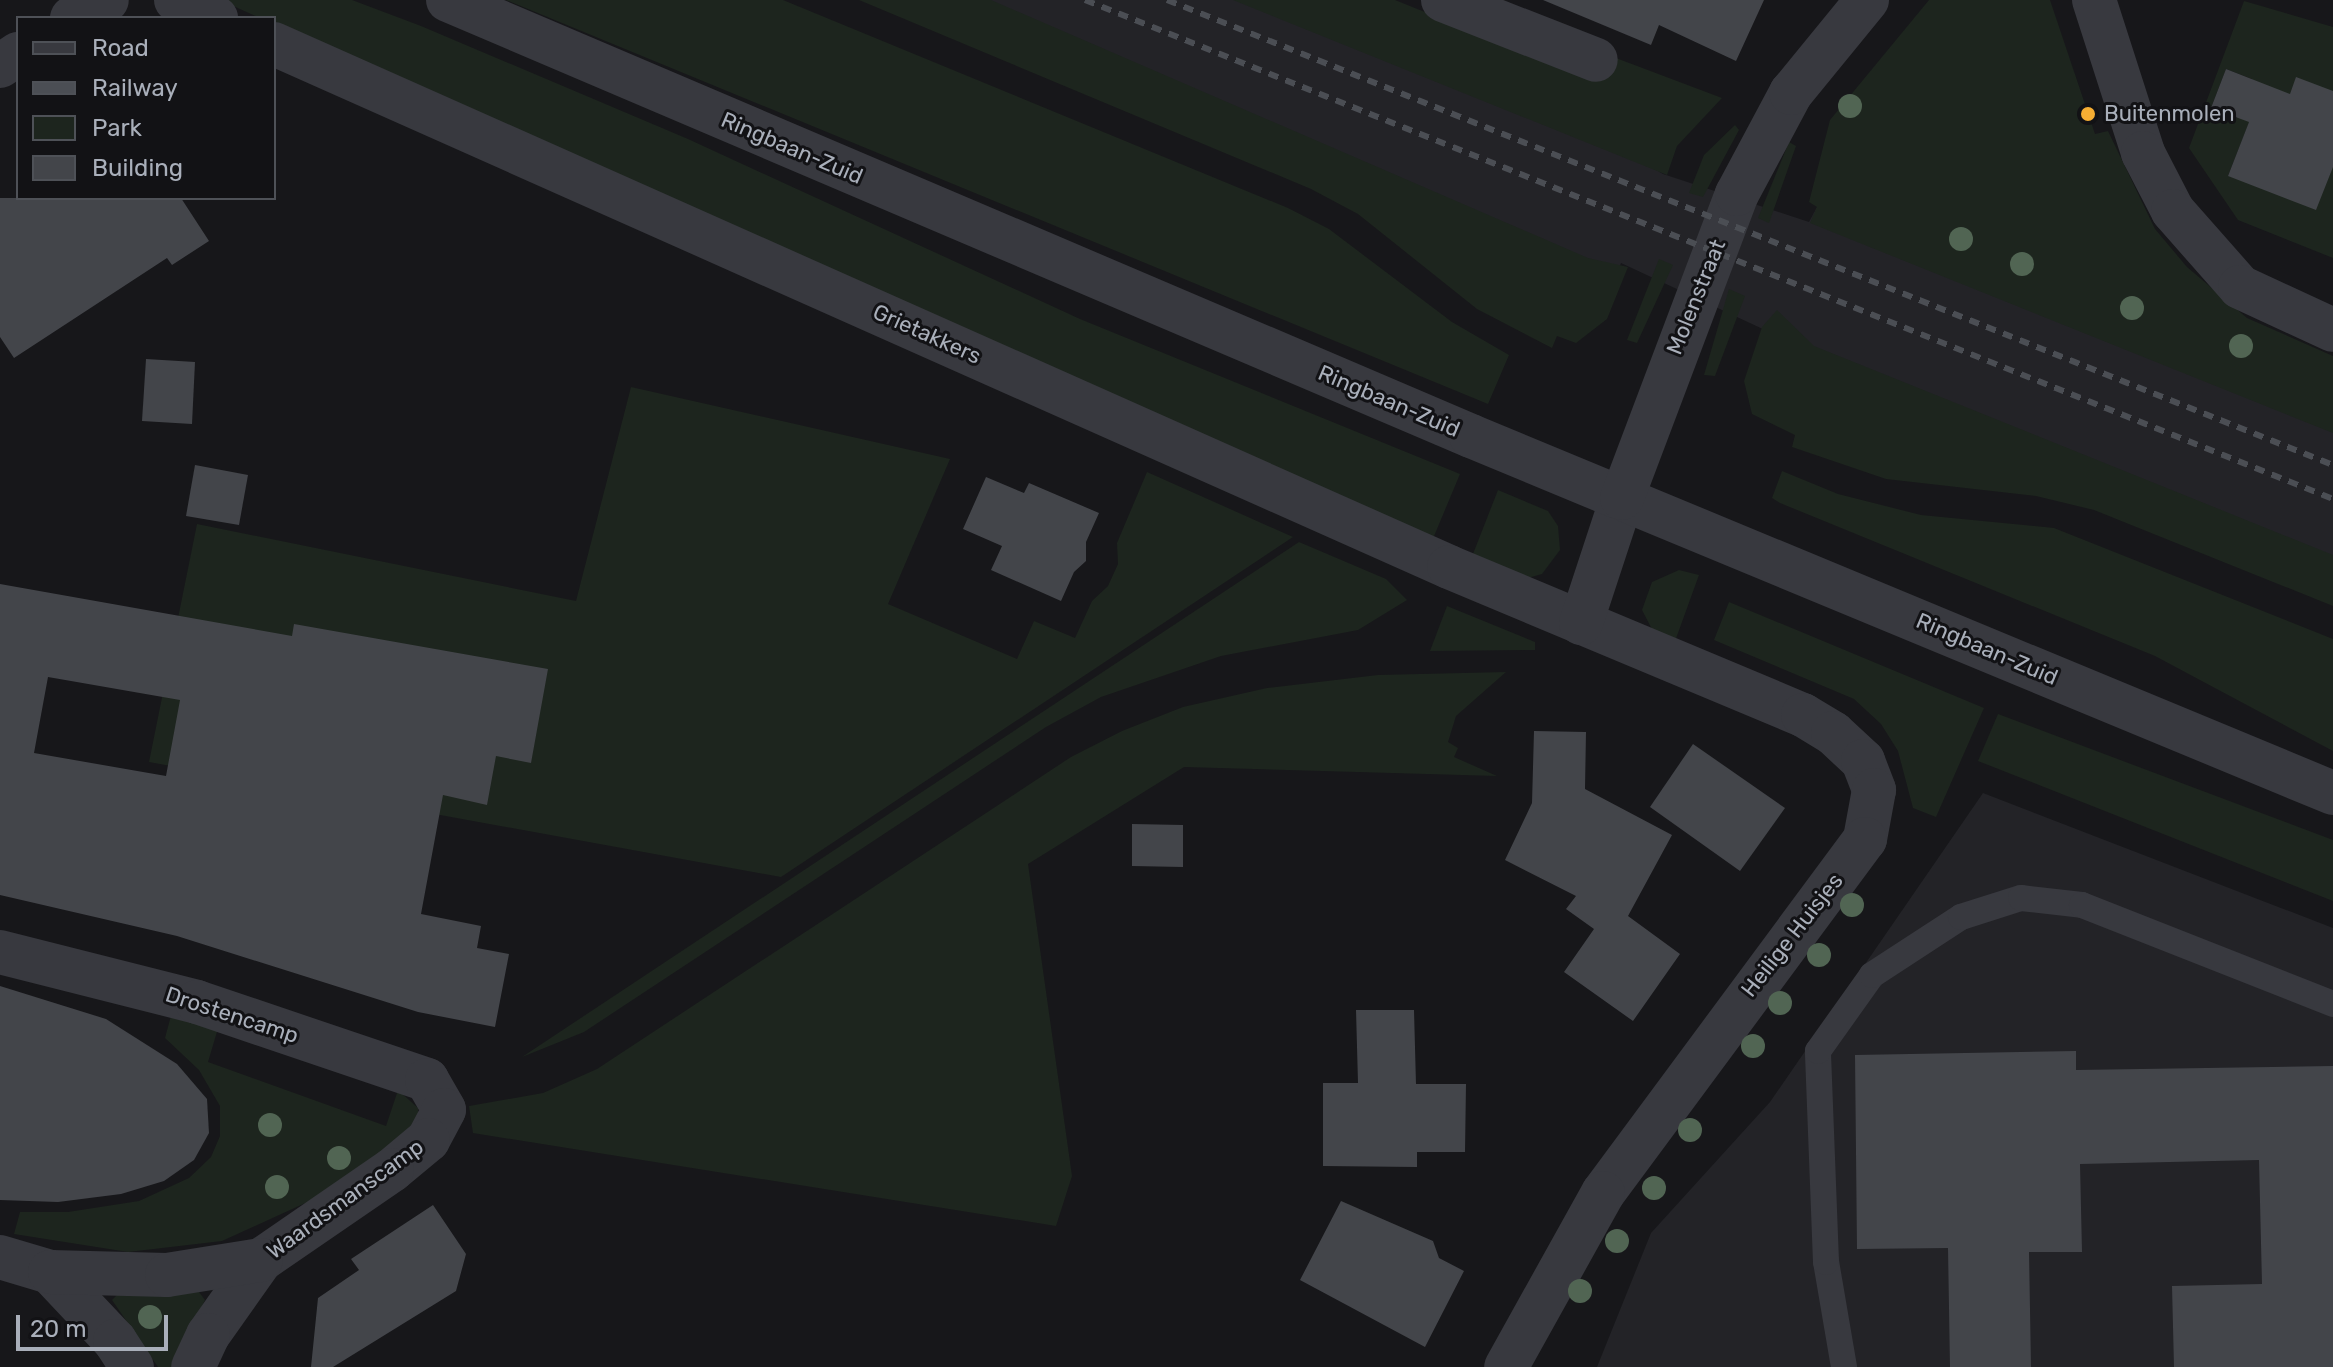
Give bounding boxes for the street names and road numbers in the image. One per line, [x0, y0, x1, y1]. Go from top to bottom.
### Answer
street label: Ringbaan-Zuid [717, 106, 867, 190]
street label: Molenstraat [1661, 236, 1731, 358]
street label: Grietakkers [869, 298, 985, 370]
street label: Ringbaan-Zuid [1314, 359, 1464, 443]
street label: Ringbaan-Zuid [1912, 607, 2062, 691]
street label: Heilige Huisjes [1736, 868, 1848, 1002]
street label: Drostencamp [162, 981, 302, 1049]
street label: Waardsmanscamp [262, 1133, 428, 1265]

